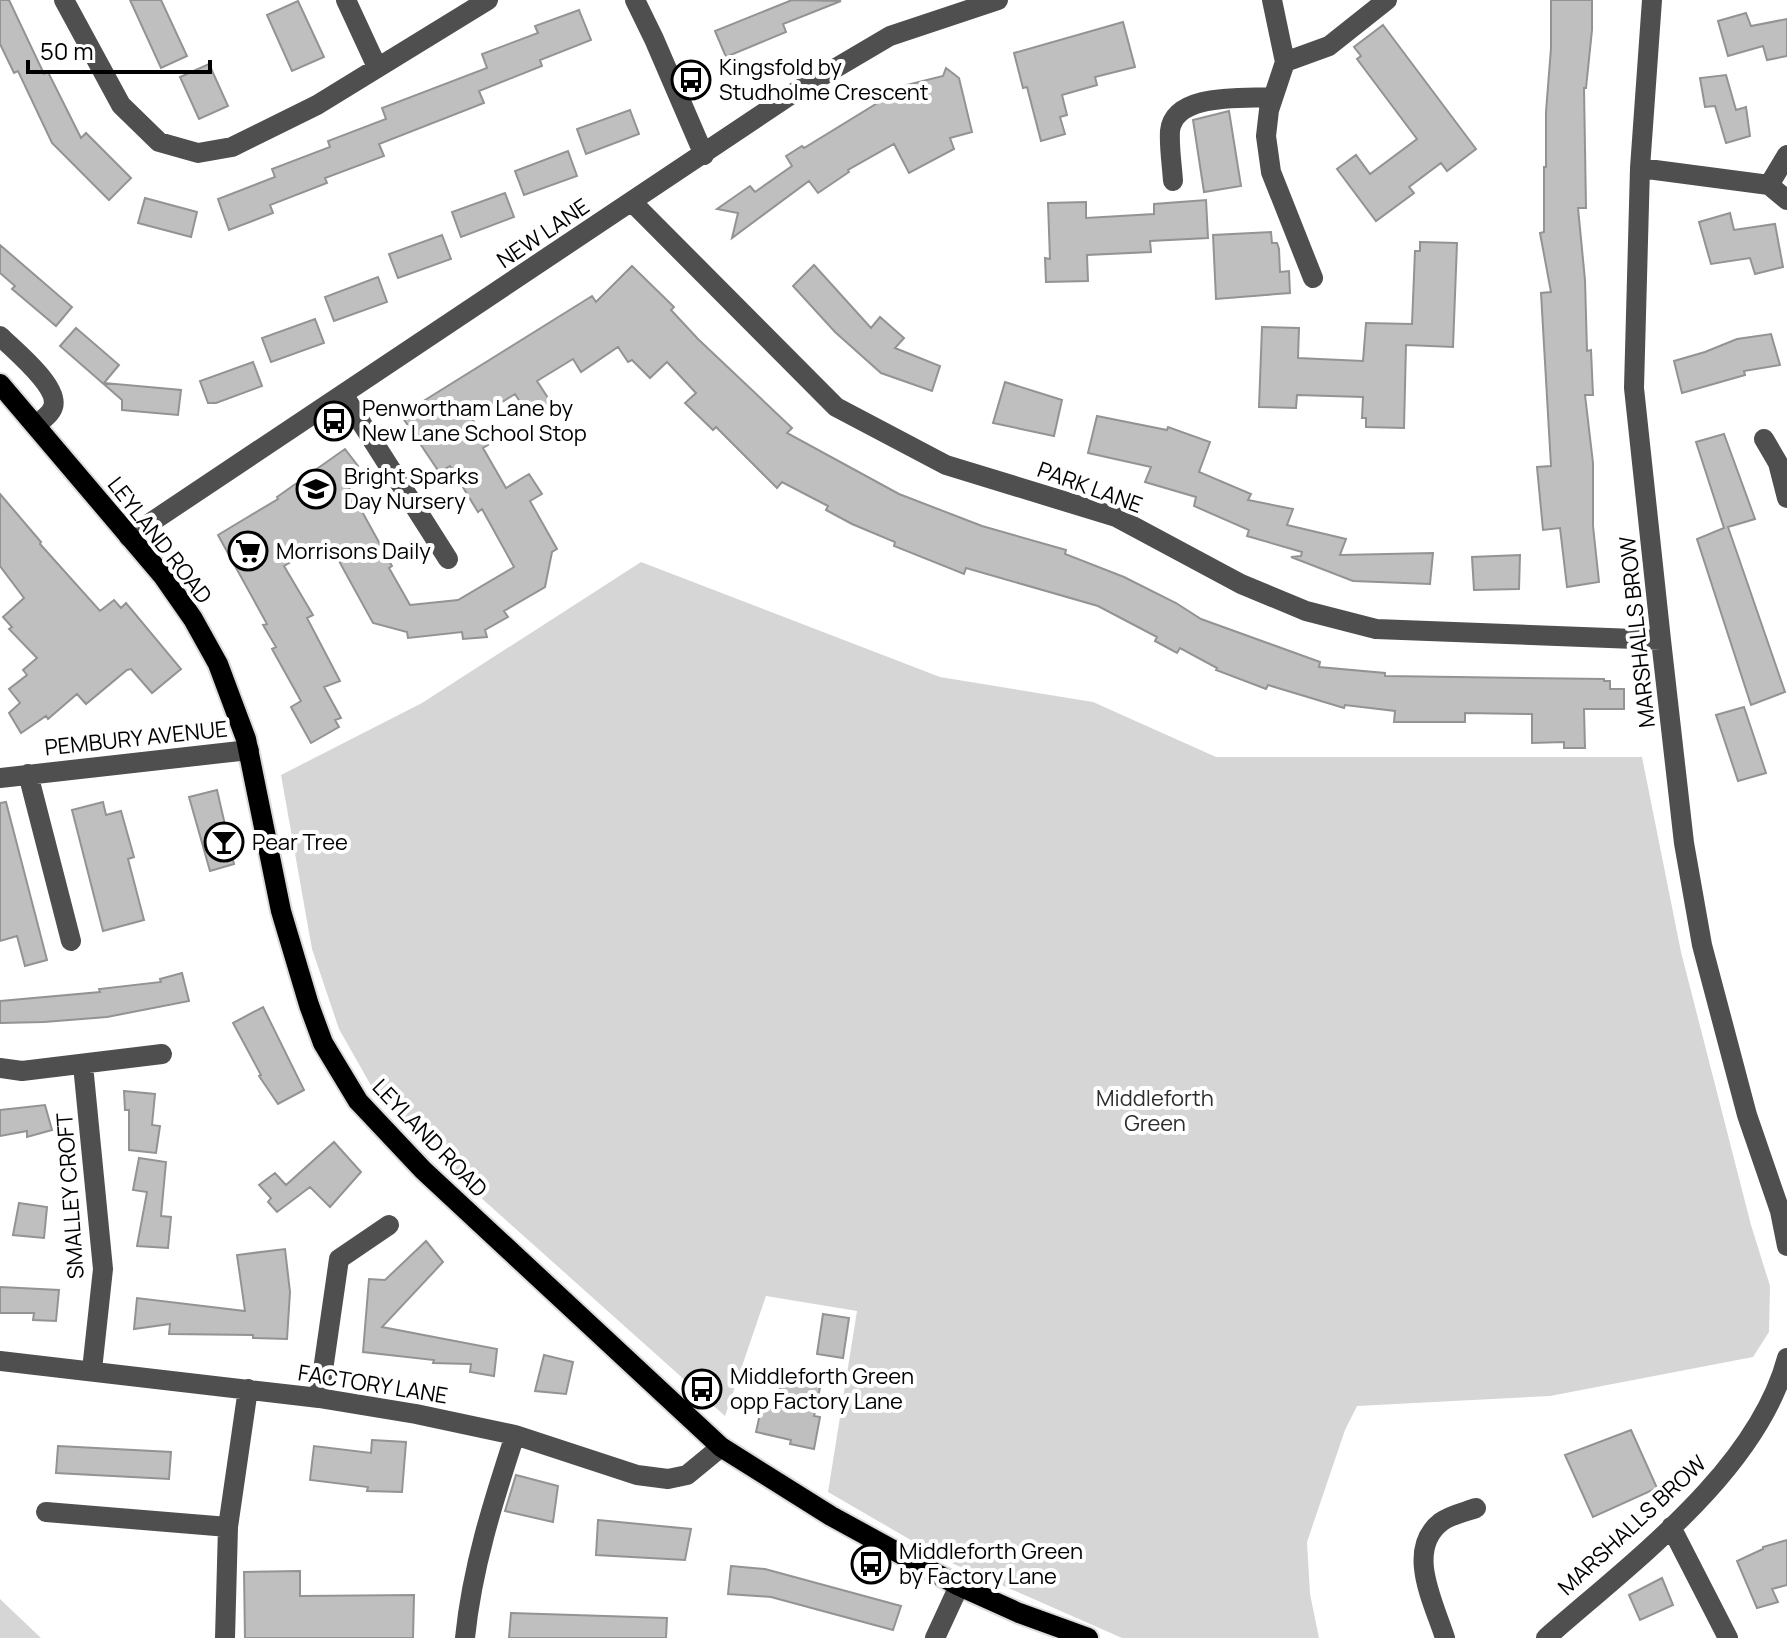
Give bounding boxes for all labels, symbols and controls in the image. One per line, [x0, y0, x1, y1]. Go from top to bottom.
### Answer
scale bar [28, 24, 210, 74]
text: 50 m [40, 34, 94, 67]
place label: Kingsfold by Studholme Crescent [719, 52, 929, 107]
bus stop icon: Kingsfold by Studholme Crescent [670, 59, 712, 101]
street label: NEW LANE [491, 191, 595, 275]
place label: Penwortham Lane by New Lane School Stop [362, 393, 587, 448]
bus stop icon: Penwortham Lane by New Lane School Stop [313, 400, 355, 442]
street label: PARK LANE [1033, 454, 1147, 520]
place label: Bright Sparks Day Nursery [344, 461, 479, 516]
school or university icon: Bright Sparks Day Nursery [295, 468, 337, 510]
street label: LEYLAND ROAD [101, 470, 219, 610]
supermarket icon: Morrisons Daily [227, 530, 269, 572]
street label: MARSHALLS BROW [1612, 534, 1662, 729]
place label: Morrisons Daily [276, 536, 431, 566]
street label: PEMBURY AVENUE [43, 713, 229, 763]
bar icon: Pear Tree [203, 821, 245, 863]
place label: Pear Tree [252, 827, 348, 857]
street label: LEYLAND ROAD [366, 1072, 494, 1204]
park label: Middleforth Green [1096, 1083, 1214, 1138]
street label: SMALLEY CROFT [49, 1112, 91, 1280]
street label: FACTORY LANE [296, 1357, 450, 1411]
place label: Middleforth Green opp Factory Lane [730, 1361, 914, 1416]
bus stop icon: Middleforth Green opp Factory Lane [681, 1368, 723, 1410]
street label: MARSHALLS BROW [1551, 1448, 1713, 1602]
place label: Middleforth Green by Factory Lane [899, 1536, 1083, 1591]
bus stop icon: Middleforth Green by Factory Lane [850, 1543, 892, 1585]

